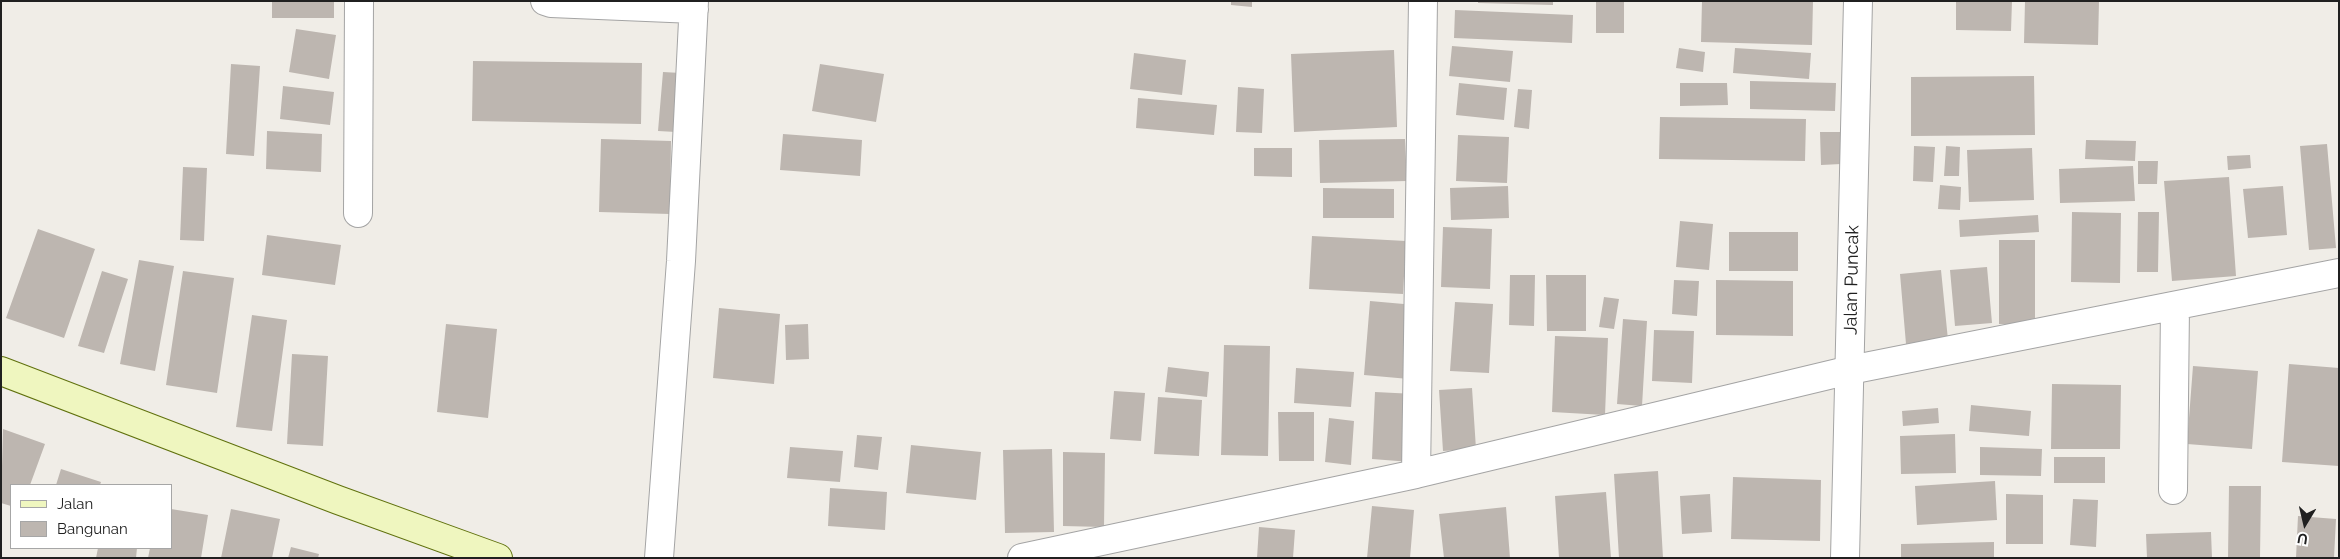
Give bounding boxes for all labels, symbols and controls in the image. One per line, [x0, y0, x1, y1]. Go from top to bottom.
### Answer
street label: Jalan Puncak [1840, 225, 1864, 335]
legend [10, 484, 172, 549]
text: Jalan [57, 495, 93, 513]
north arrow [2280, 499, 2330, 549]
text: Bangunan [57, 520, 128, 538]
text: U [2296, 530, 2309, 548]

